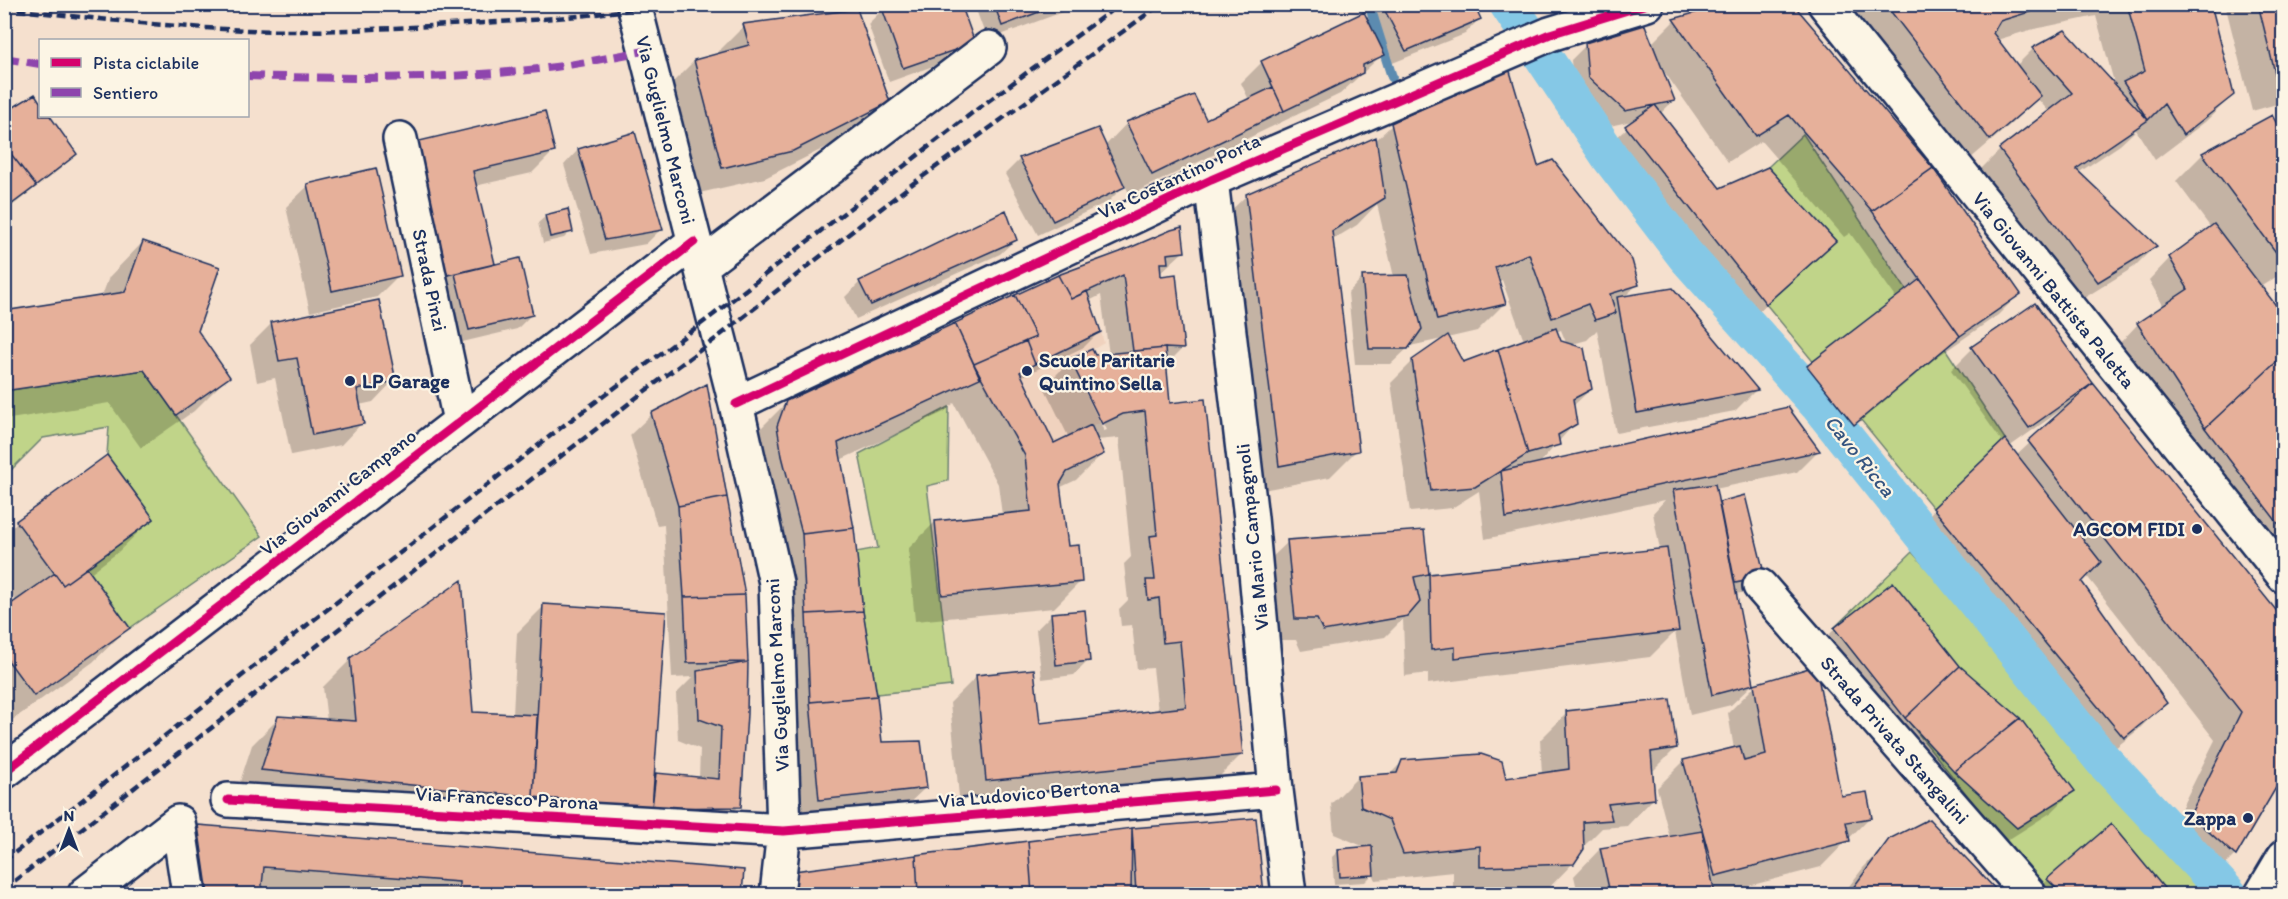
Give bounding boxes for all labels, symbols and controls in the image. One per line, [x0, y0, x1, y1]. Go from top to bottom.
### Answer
street label: Via Guglielmo Marconi [631, 33, 701, 227]
legend [39, 39, 249, 117]
text: Pista ciclabile [93, 52, 199, 74]
text: Sentiero [93, 82, 158, 104]
street label: Via Costantino Porta [1094, 128, 1264, 224]
street label: Via Giovanni Battista Paletta [1967, 187, 2141, 394]
street label: Strada Pinzi [407, 227, 453, 333]
place label: Scuole Paritarie Quintino Sella [1039, 348, 1175, 395]
marker: Scuole Paritarie Quintino Sella [1020, 364, 1034, 378]
place label: LP Garage [362, 369, 450, 394]
marker: LP Garage [343, 374, 357, 388]
water label: Cavo Ricca [1820, 410, 1901, 502]
street label: Via Giovanni Campano [255, 423, 421, 561]
street label: Via Mario Campagnoli [1230, 442, 1274, 632]
place label: AGCOM FIDI [2072, 517, 2186, 541]
marker: AGCOM FIDI [2190, 522, 2204, 536]
street label: Via Guglielmo Marconi [760, 578, 794, 772]
street label: Strada Privata Stangalini [1815, 651, 1975, 829]
street label: Via Ludovico Bertona [937, 773, 1121, 813]
street label: Via Francesco Parona [415, 781, 599, 815]
north arrow [39, 800, 99, 860]
text: N [64, 806, 74, 825]
place label: Zappa [2184, 806, 2236, 831]
marker: Zappa [2241, 811, 2255, 825]

